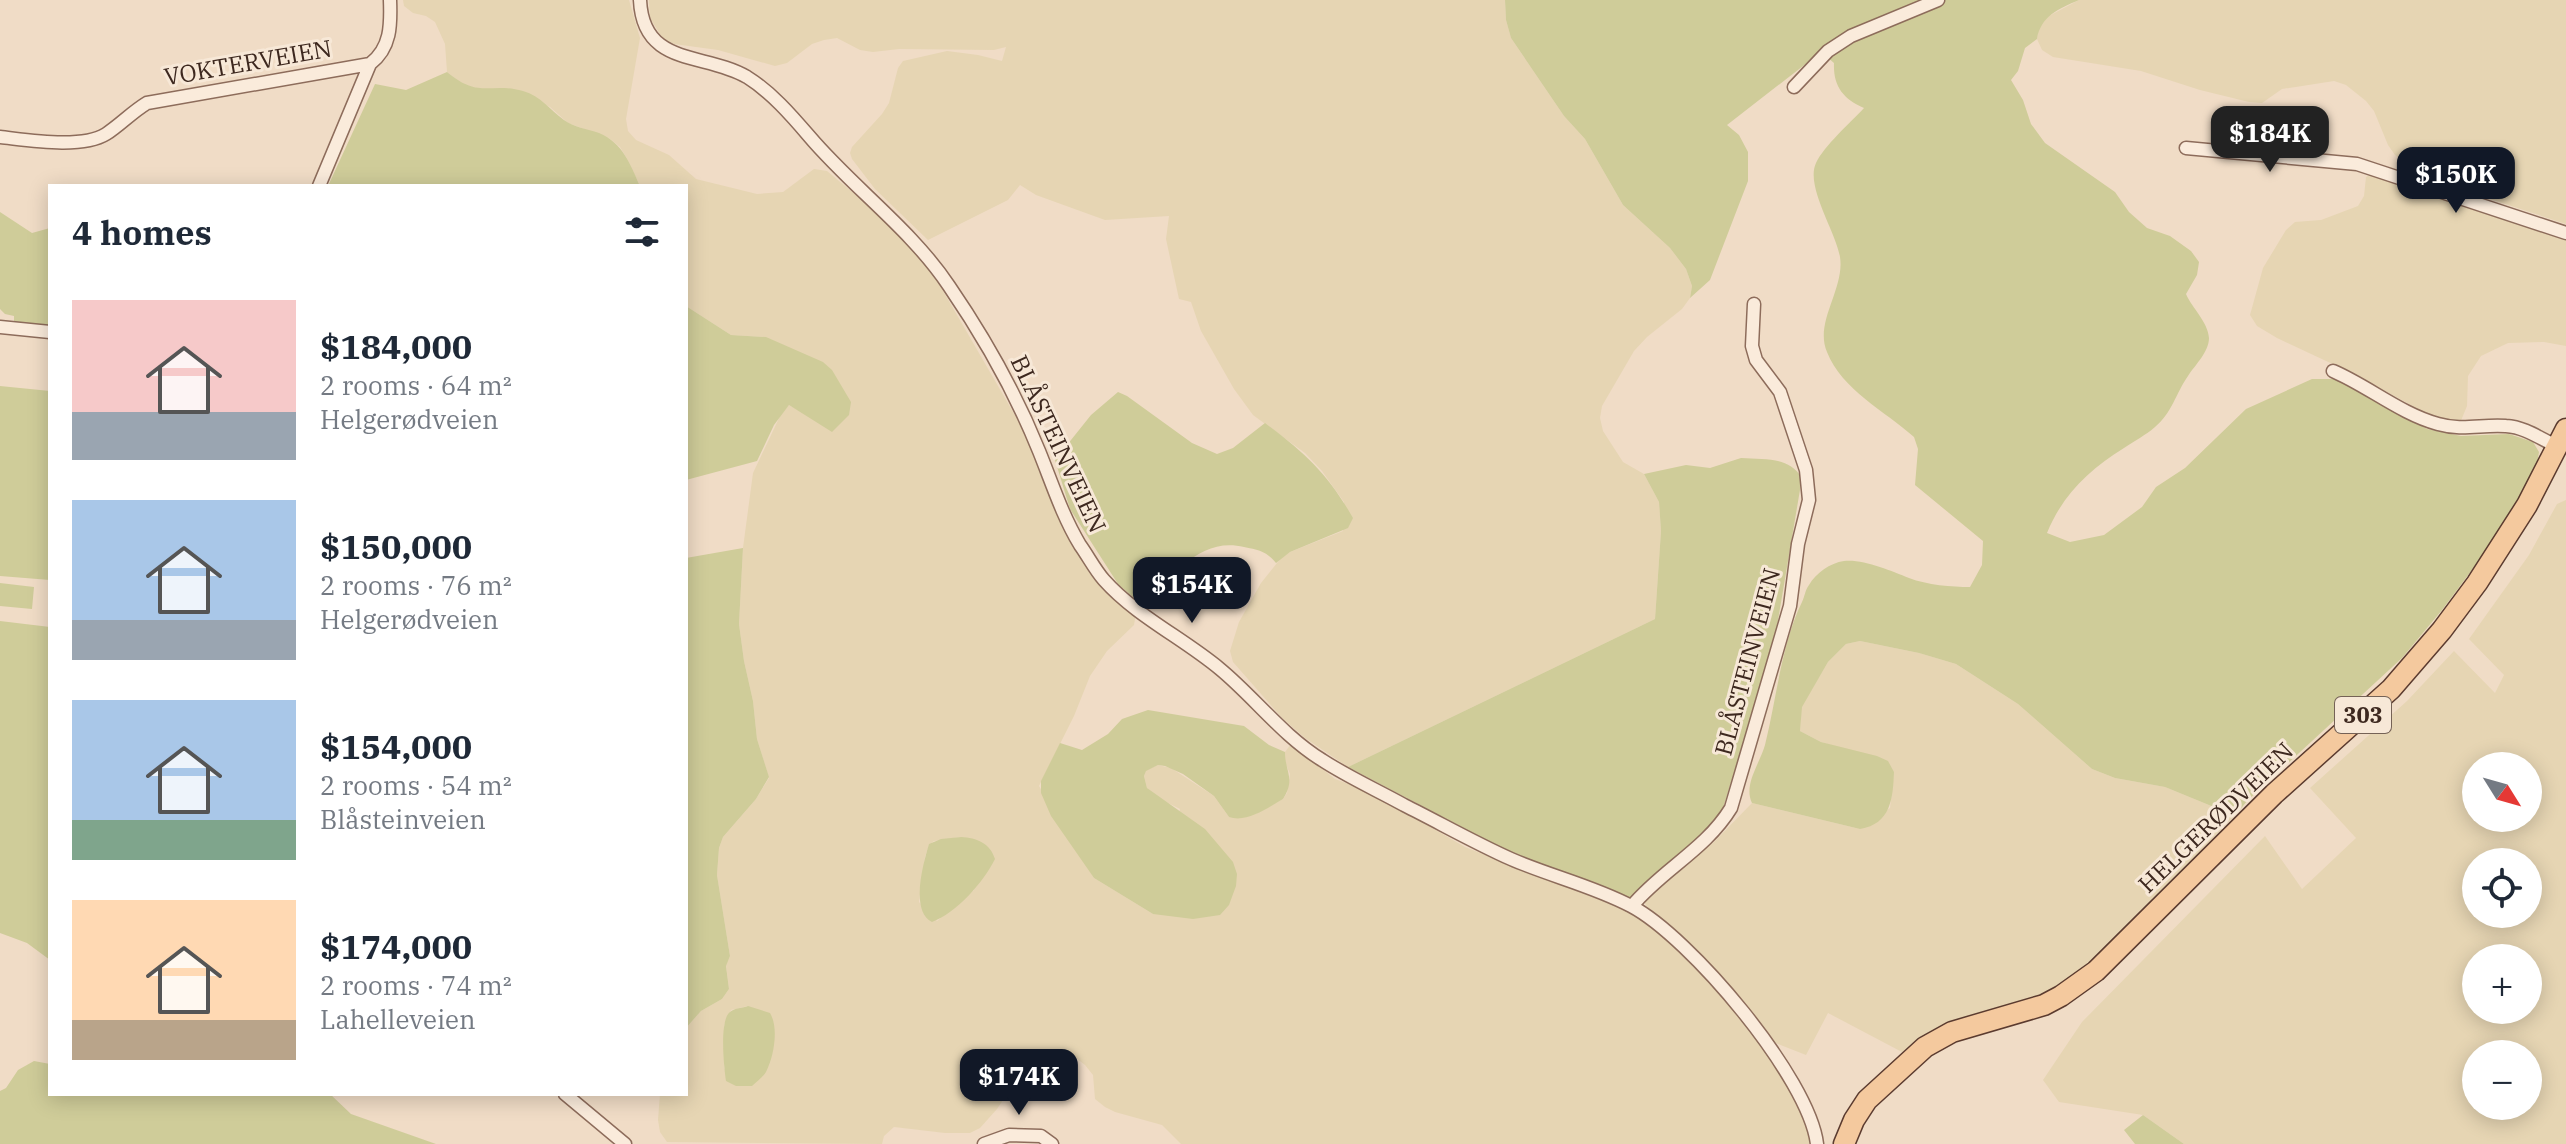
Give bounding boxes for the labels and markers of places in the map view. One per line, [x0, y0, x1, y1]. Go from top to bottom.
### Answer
pin: $184K [2214, 106, 2326, 174]
pin: $150K [2400, 147, 2512, 215]
pin: $154K [1136, 557, 1248, 625]
pin: $174K [963, 1049, 1075, 1117]

